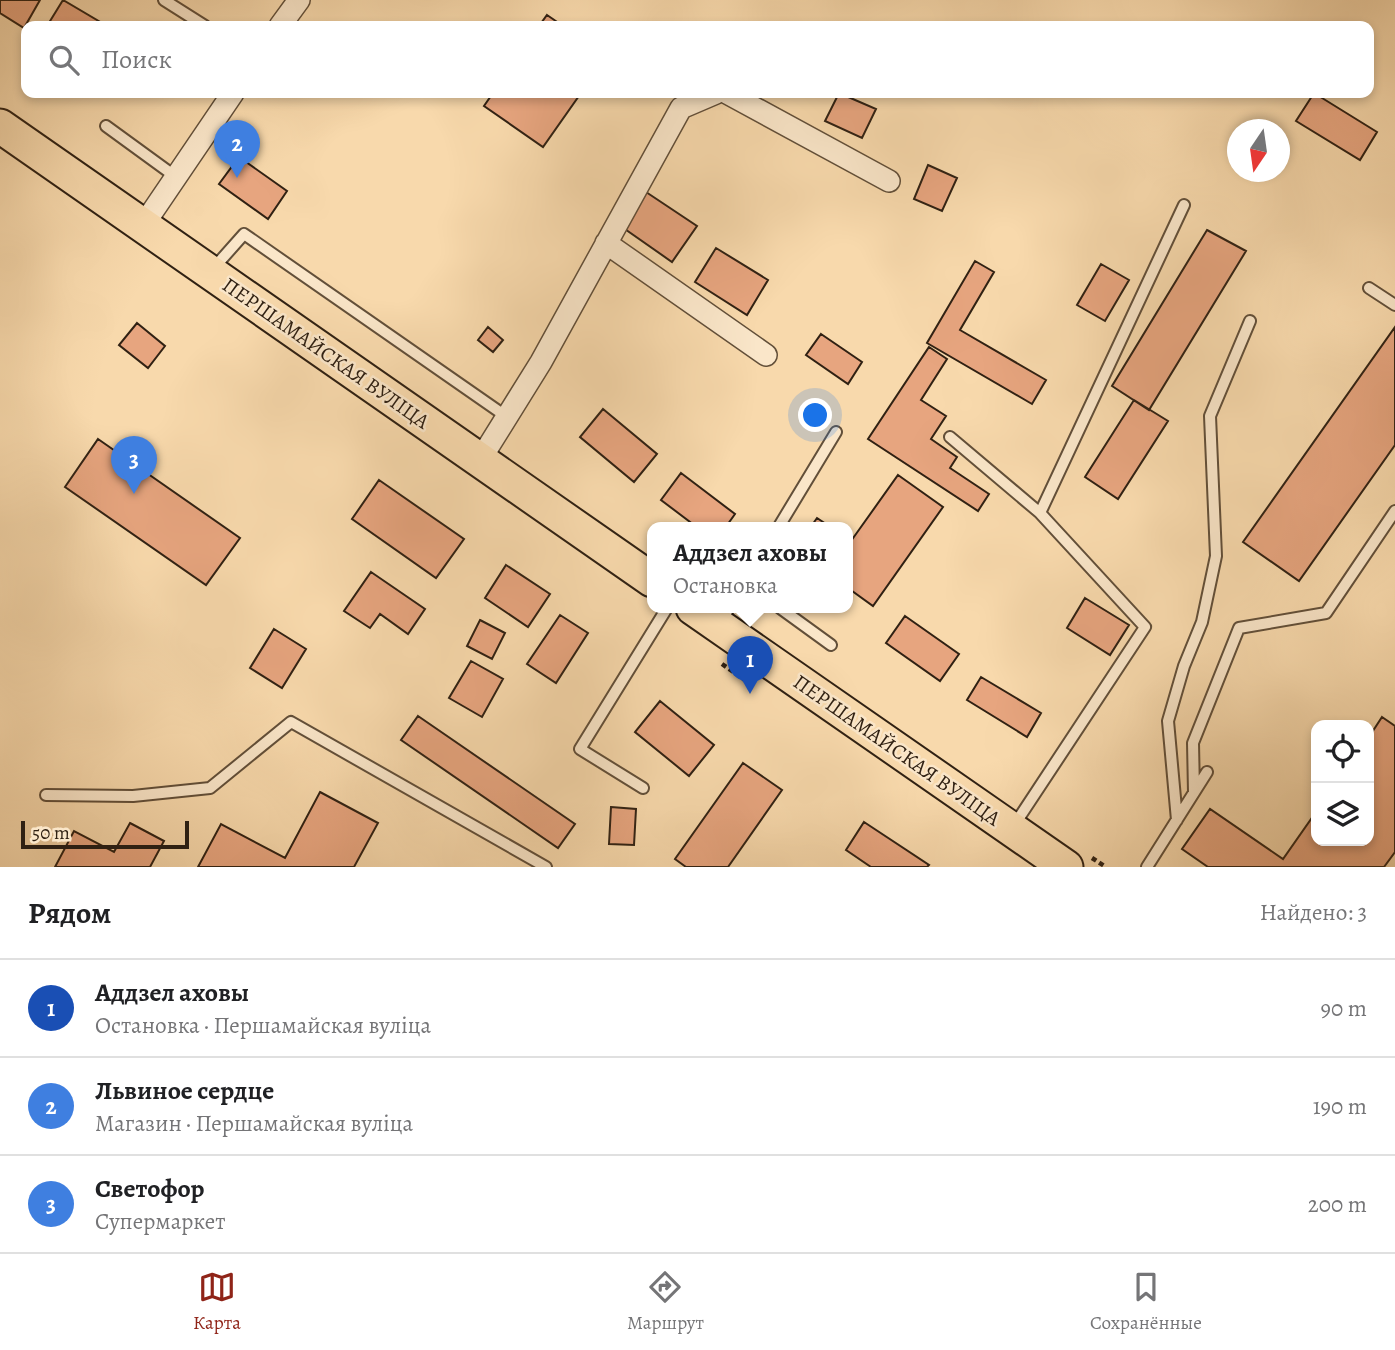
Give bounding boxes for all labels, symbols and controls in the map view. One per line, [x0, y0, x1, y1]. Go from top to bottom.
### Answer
search box [21, 21, 1374, 98]
icon: search [45, 41, 83, 79]
text: Поиск [101, 42, 172, 77]
north arrow [1227, 119, 1290, 182]
pin: 2 [214, 120, 260, 178]
street label: ПЕРШАМАЙСКАЯ ВУЛІЦА [217, 271, 436, 436]
your location [798, 398, 832, 432]
pin: 3 [111, 436, 157, 494]
popup [647, 522, 853, 613]
text: Аддзел аховы [673, 535, 827, 570]
text: Остановка [673, 570, 778, 601]
pin: 1 [727, 636, 773, 694]
street label: ПЕРШАМАЙСКАЯ ВУЛІЦА [788, 668, 1007, 833]
map controls [1311, 720, 1374, 846]
button: locate [1311, 720, 1374, 783]
button: layers [1311, 783, 1374, 846]
scale bar [21, 818, 189, 850]
text: 50 m [32, 820, 70, 846]
text: Рядом [28, 893, 111, 933]
text: Найдено: 3 [1260, 897, 1367, 928]
text: Аддзел аховы [95, 975, 249, 1010]
text: 1 [47, 993, 55, 1024]
text: 90 m [1321, 993, 1367, 1024]
text: Остановка · Першамайская вуліца [95, 1010, 431, 1041]
text: Львиное сердце [95, 1073, 274, 1108]
text: 2 [45, 1091, 57, 1122]
text: 190 m [1313, 1091, 1367, 1122]
text: Магазин · Першамайская вуліца [95, 1108, 413, 1139]
text: Светофор [95, 1171, 204, 1206]
text: 3 [46, 1189, 56, 1220]
text: 200 m [1308, 1189, 1367, 1220]
text: Супермаркет [95, 1206, 226, 1237]
tab: Карта [193, 1268, 241, 1336]
tab: Маршрут [627, 1268, 704, 1336]
tab: Сохранённые [1090, 1268, 1202, 1336]

